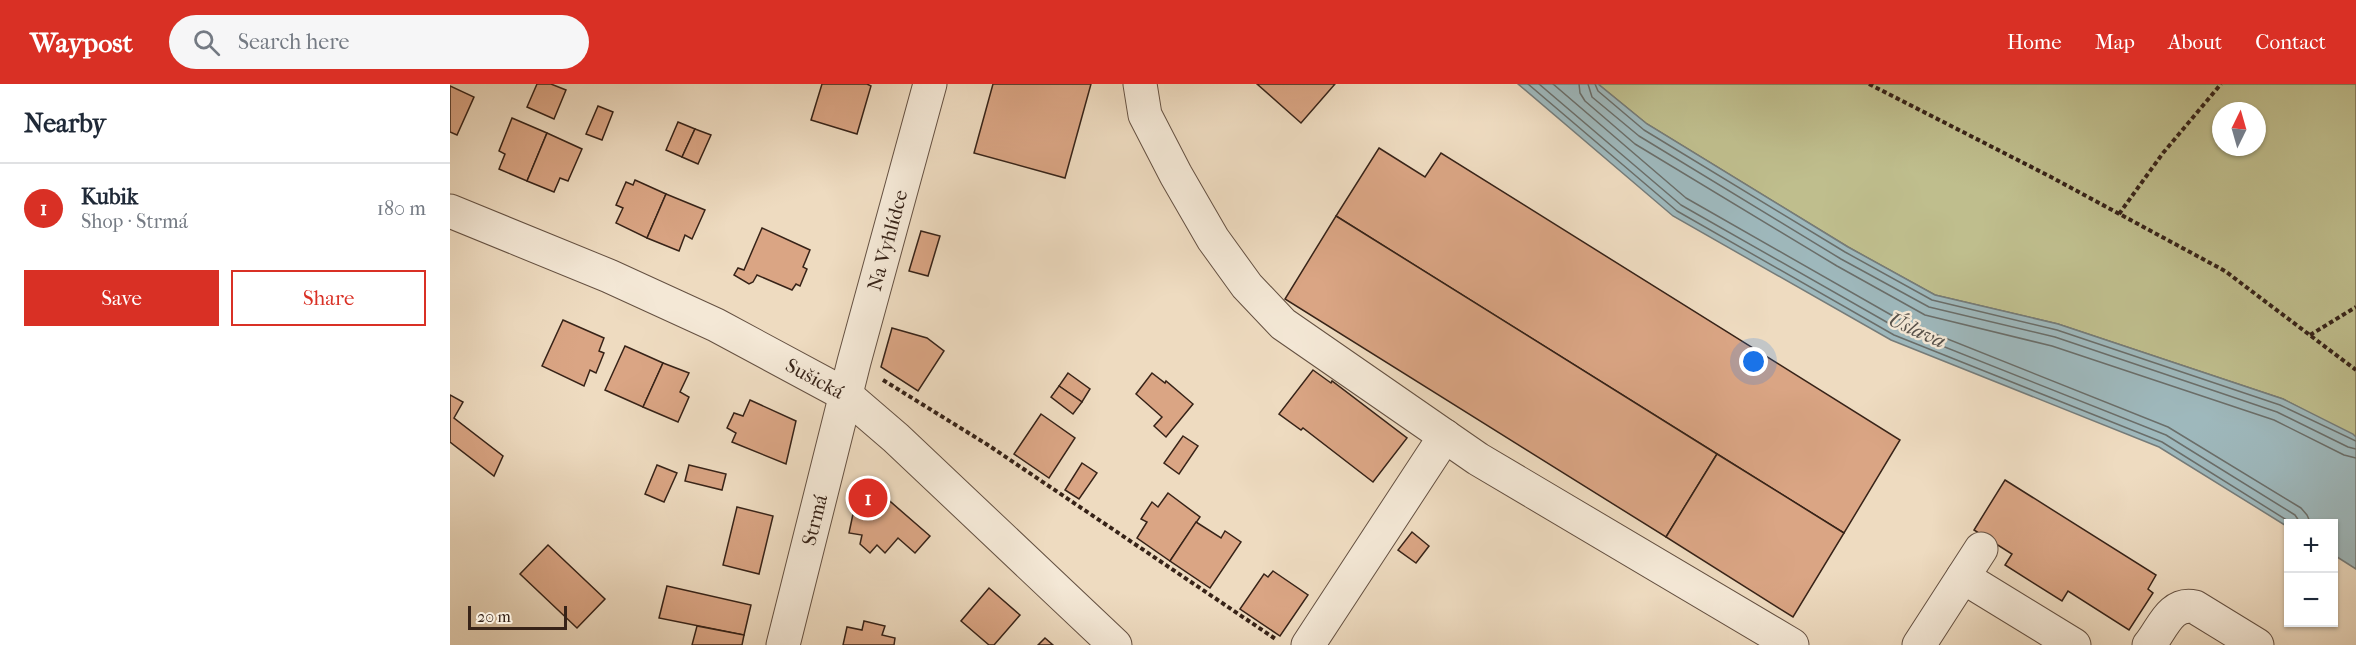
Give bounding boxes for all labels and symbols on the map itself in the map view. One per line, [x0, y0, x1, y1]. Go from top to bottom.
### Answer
north arrow [2212, 102, 2266, 156]
street label: Na Vyhlídce [863, 187, 912, 293]
water label: Úslava [1885, 306, 1950, 353]
your location [1739, 347, 1768, 376]
street label: Sušická [782, 353, 849, 404]
pin: 1 [848, 476, 888, 520]
street label: Strmá [797, 491, 832, 548]
scale bar [468, 603, 567, 630]

